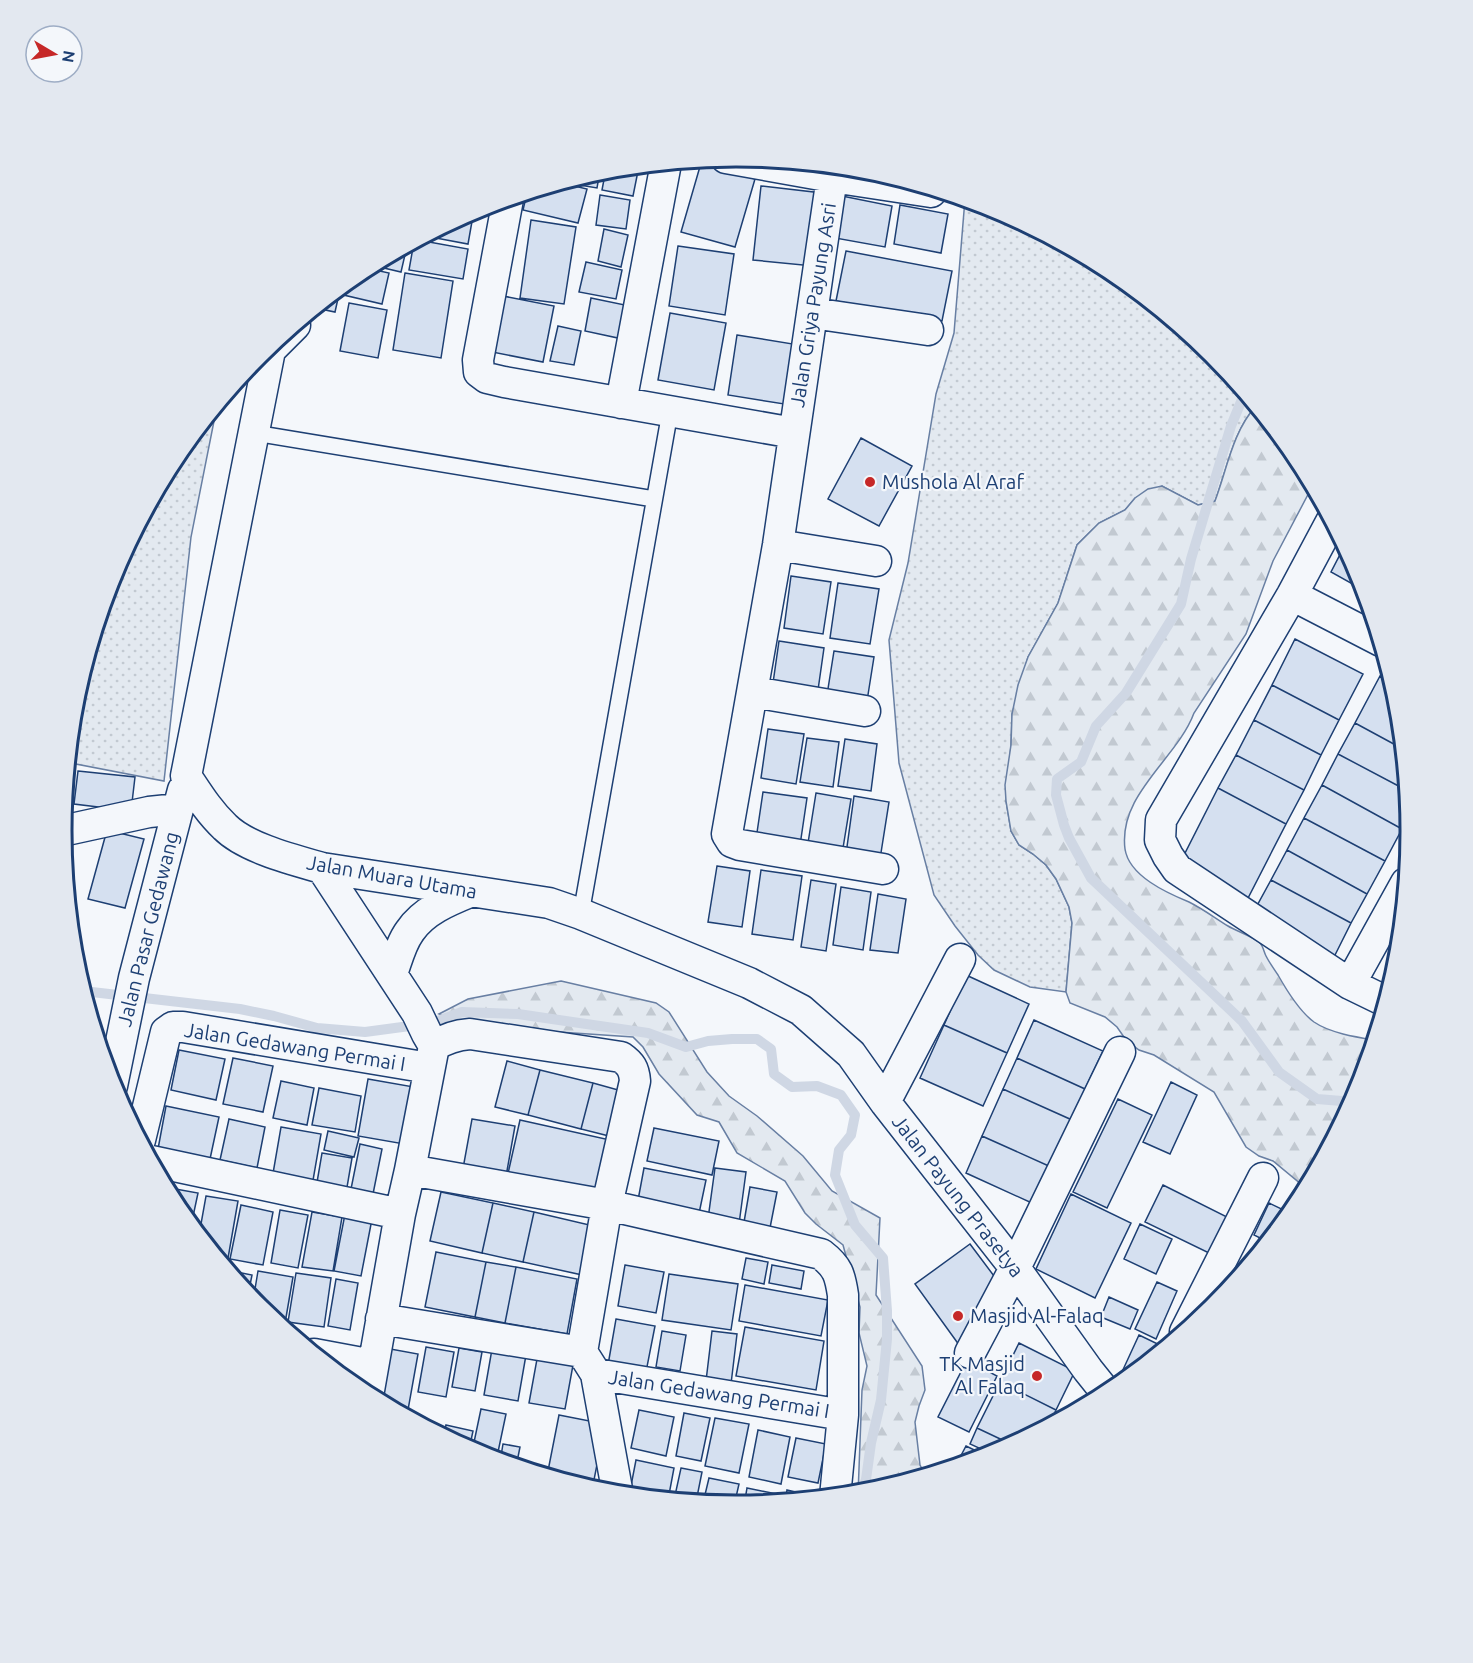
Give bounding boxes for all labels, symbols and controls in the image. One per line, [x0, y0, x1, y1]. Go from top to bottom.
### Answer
north arrow [24, 24, 84, 84]
text: N [59, 49, 79, 64]
street label: Jalan Griya Payung Asri [785, 201, 840, 409]
place label: Mushola Al Araf [882, 470, 1024, 493]
marker: Mushola Al Araf [863, 475, 877, 489]
street label: Jalan Pasar Gedawang [112, 829, 183, 1029]
street label: Jalan Muara Utama [305, 850, 479, 903]
street label: Jalan Gedawang Permai I [183, 1018, 407, 1075]
street label: Jalan Payung Prasetya [888, 1110, 1029, 1281]
place label: Masjid Al-Falaq [970, 1304, 1104, 1327]
marker: Masjid Al-Falaq [951, 1309, 965, 1323]
place label: TK Masjid Al Falaq [939, 1352, 1025, 1398]
street label: Jalan Gedawang Permai I [607, 1365, 831, 1422]
marker: TK Masjid Al Falaq [1030, 1369, 1044, 1383]

